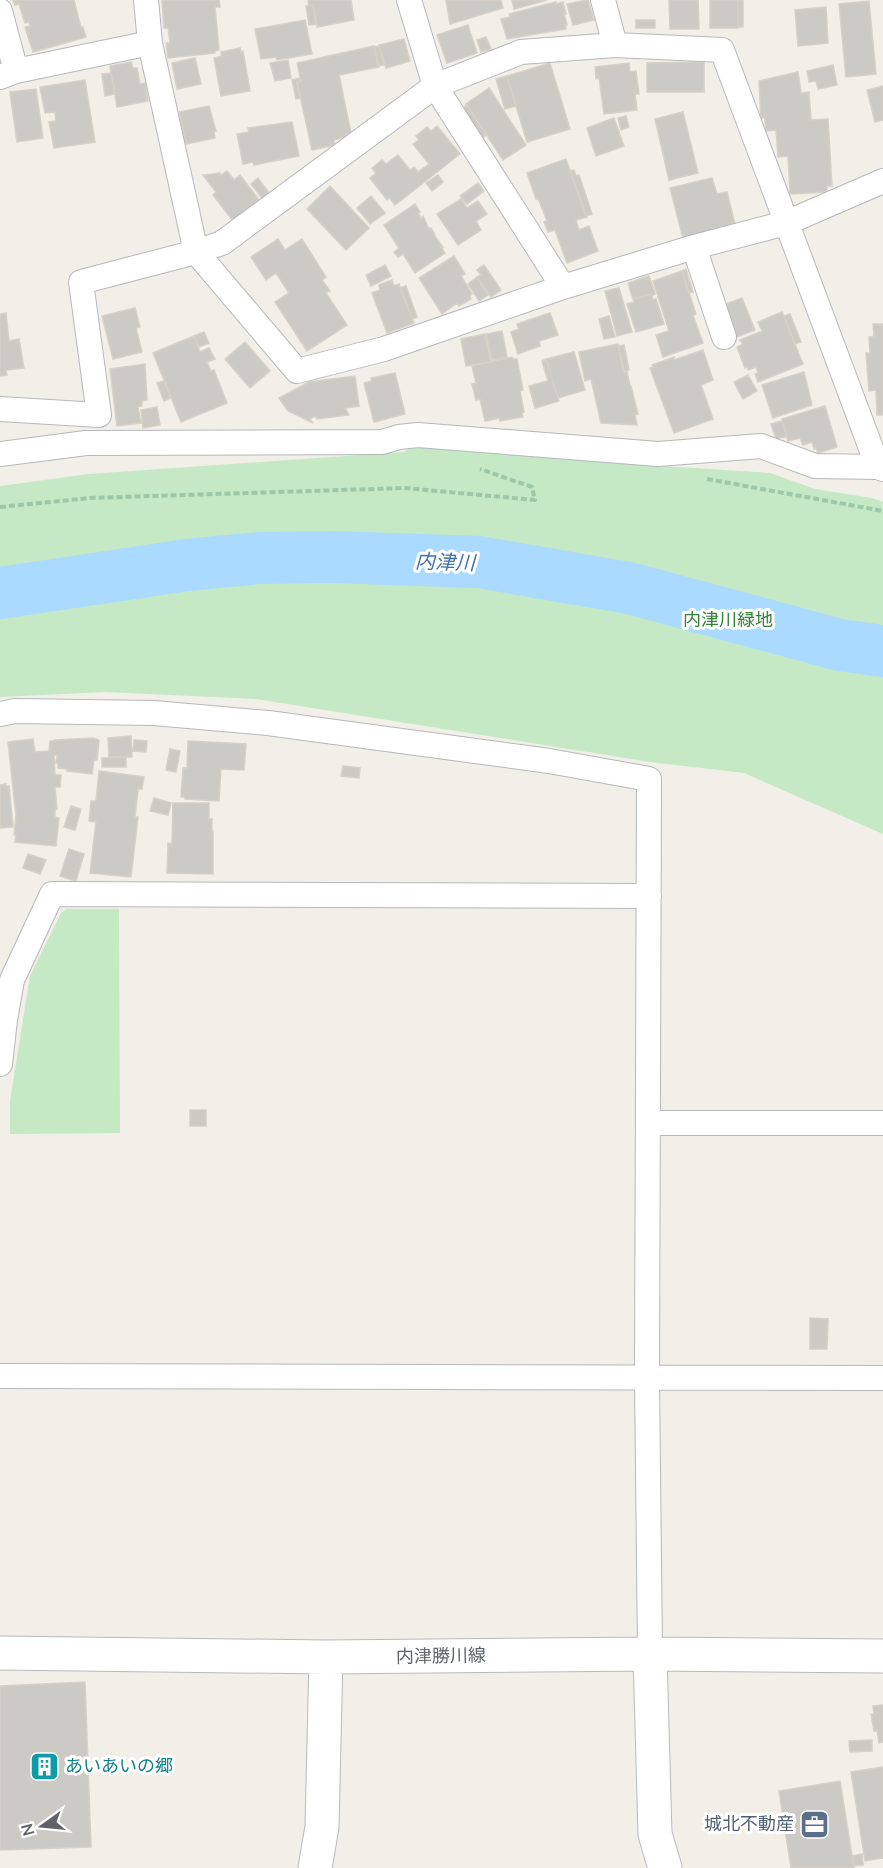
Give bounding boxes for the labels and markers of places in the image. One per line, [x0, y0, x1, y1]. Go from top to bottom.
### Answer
building icon: あいあいの郷 [28, 1750, 60, 1782]
place label: あいあいの郷 [65, 1754, 173, 1778]
office icon: 城北不動産 [799, 1808, 831, 1840]
place label: 城北不動産 [704, 1812, 794, 1836]

